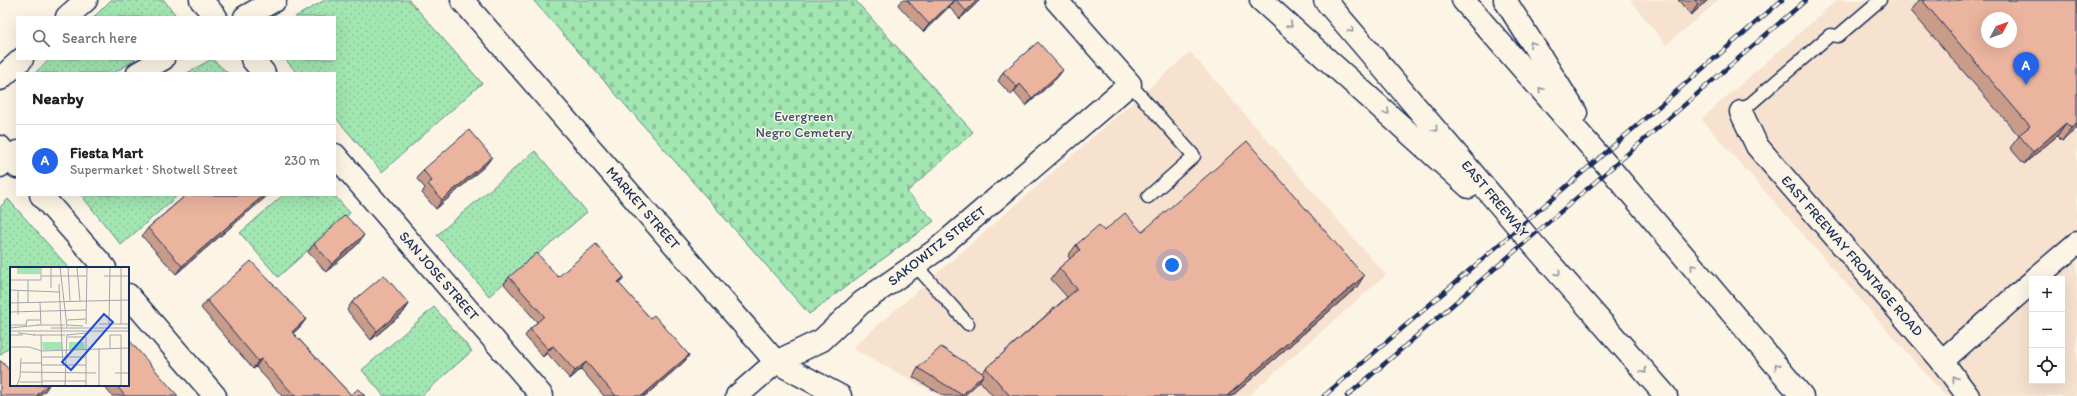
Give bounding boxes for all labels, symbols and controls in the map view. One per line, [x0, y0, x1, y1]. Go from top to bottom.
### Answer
north arrow [1981, 12, 2017, 48]
search box [16, 16, 336, 60]
one-way arrow [1285, 21, 1293, 28]
one-way arrow [1346, 25, 1353, 32]
icon: search [30, 27, 52, 49]
text: Search here [62, 29, 137, 47]
one-way arrow [1530, 41, 1537, 48]
pin: A [2013, 52, 2039, 85]
one-way arrow [1539, 87, 1546, 94]
text: Nearby [32, 88, 84, 108]
park label: Evergreen Negro Cemetery [756, 108, 853, 141]
one-way arrow [1382, 108, 1390, 115]
one-way arrow [1430, 124, 1437, 131]
text: Fiesta Mart [70, 144, 143, 162]
text: A [41, 153, 49, 168]
text: 230 m [284, 153, 320, 168]
street label: EAST FREEWAY [1458, 157, 1532, 241]
text: Supermarket · Shotwell Street [70, 162, 238, 177]
street label: MARKET STREET [602, 163, 684, 253]
street label: EAST FREEWAY FRONTAGE ROAD [1777, 172, 1927, 340]
street label: SAKOWITZ STREET [885, 202, 990, 290]
street label: SAN JOSE STREET [396, 228, 482, 324]
your location [1162, 255, 1182, 275]
one-way arrow [1691, 264, 1698, 272]
inset map [10, 267, 129, 386]
one-way arrow [1554, 268, 1561, 276]
map controls [2029, 276, 2065, 384]
button: + [2029, 276, 2065, 312]
button: − [2029, 312, 2065, 348]
button: locate [2029, 348, 2065, 384]
one-way arrow [1775, 364, 1782, 371]
one-way arrow [1639, 366, 1647, 374]
one-way arrow [1953, 376, 1960, 383]

